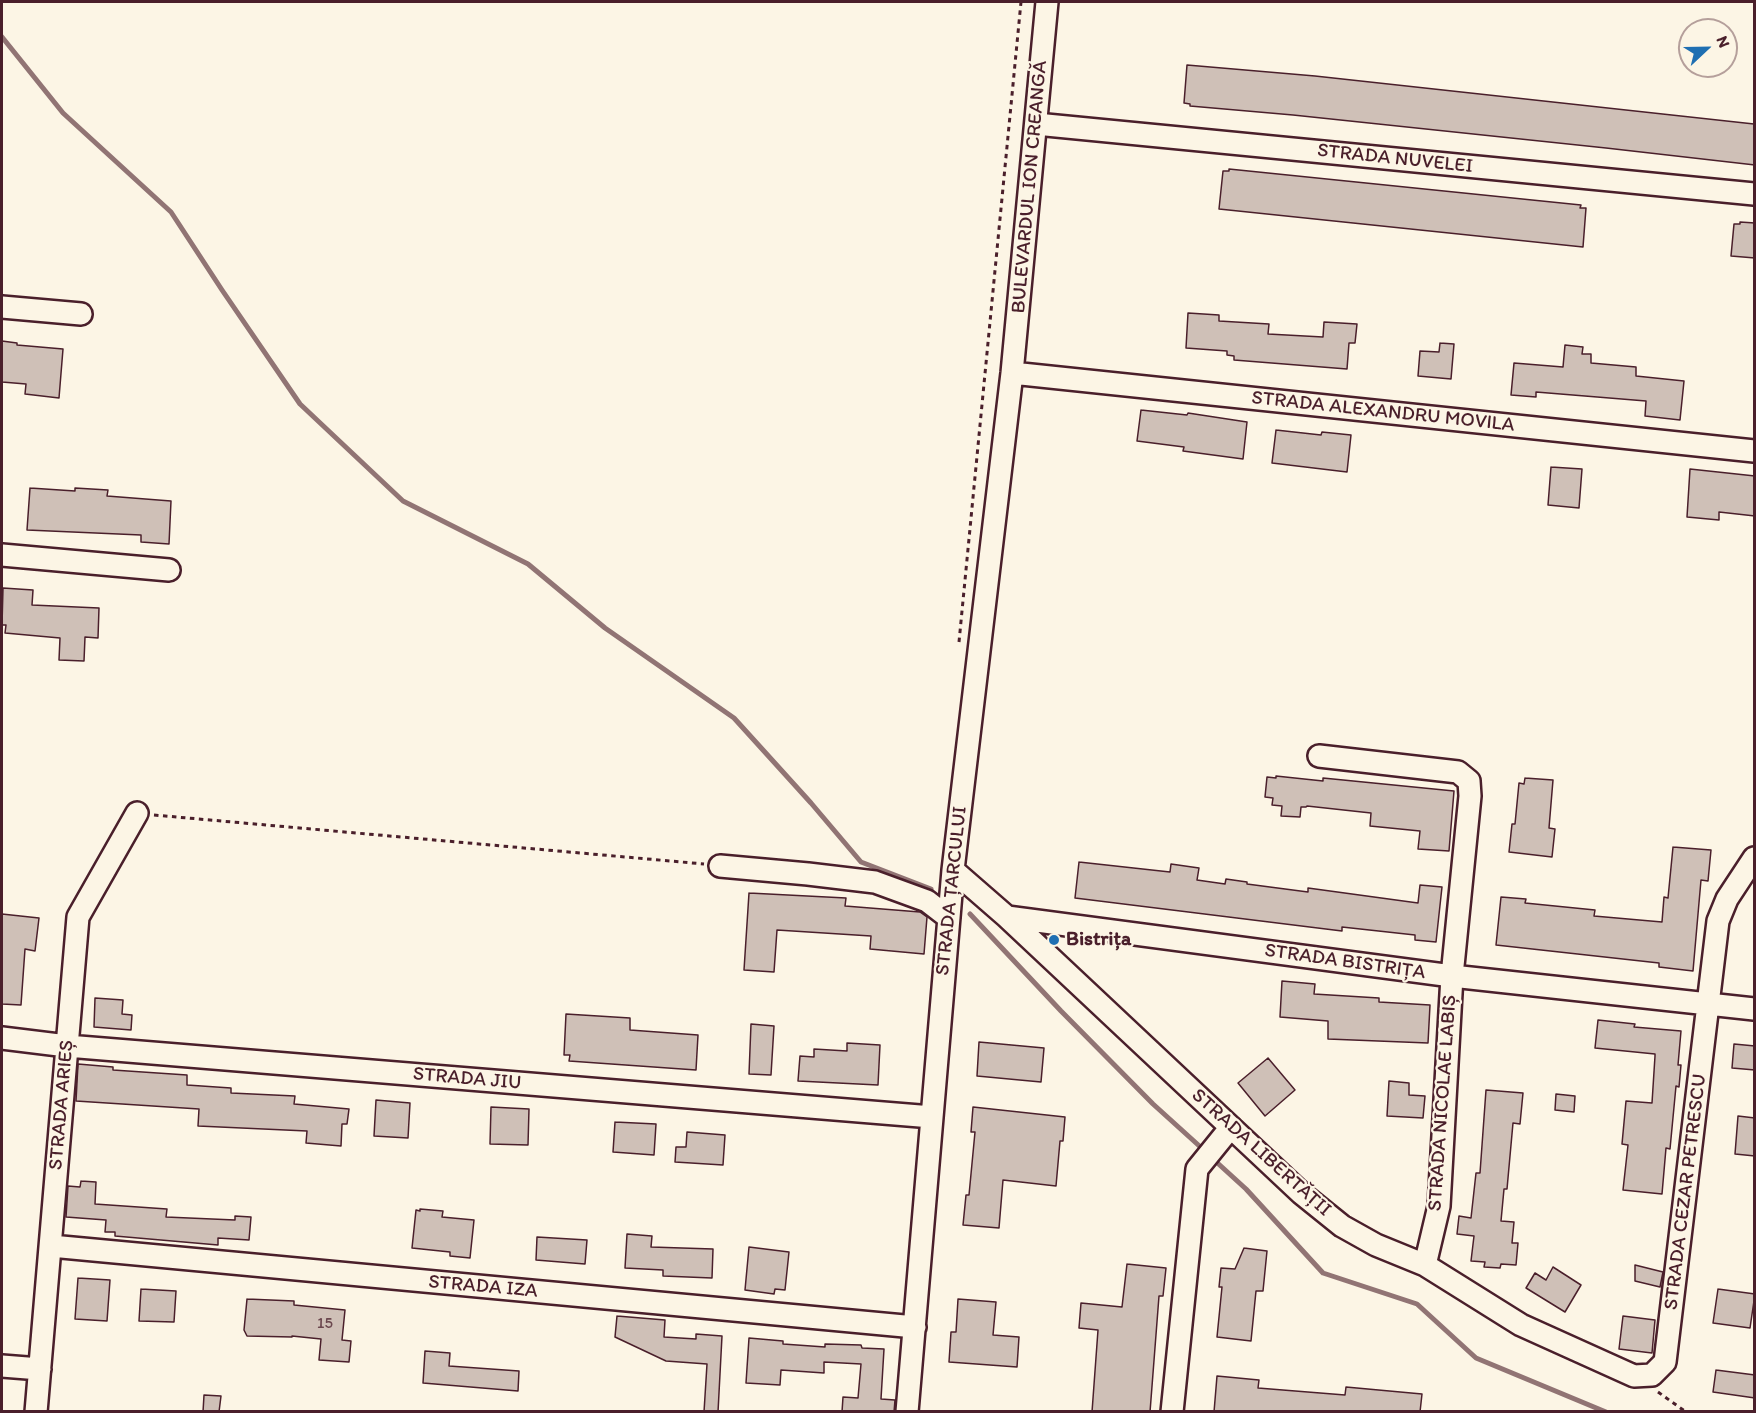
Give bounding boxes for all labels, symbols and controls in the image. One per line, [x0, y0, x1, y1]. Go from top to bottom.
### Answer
north arrow [1678, 18, 1738, 78]
text: N [1712, 33, 1734, 50]
street label: BULEVARDUL ION CREANGĂ [1007, 60, 1053, 314]
street label: STRADA NUVELEI [1316, 139, 1474, 179]
street label: STRADA ALEXANDRU MOVILA [1250, 386, 1516, 438]
street label: STRADA ȚARCULUI [931, 805, 973, 977]
place label: Bistrița [1066, 928, 1131, 952]
marker: Bistrița [1047, 933, 1061, 947]
street label: STRADA BISTRIȚA [1263, 939, 1427, 985]
street label: STRADA NICOLAE LABIȘ [1423, 994, 1463, 1212]
street label: STRADA ARIEȘ [44, 1039, 80, 1171]
street label: STRADA JIU [412, 1062, 522, 1096]
street label: STRADA CEZAR PETRESCU [1660, 1073, 1712, 1311]
street label: STRADA LIBERTĂȚII [1186, 1084, 1336, 1222]
street label: STRADA IZA [427, 1270, 539, 1304]
house number: 15 [317, 1314, 333, 1334]

